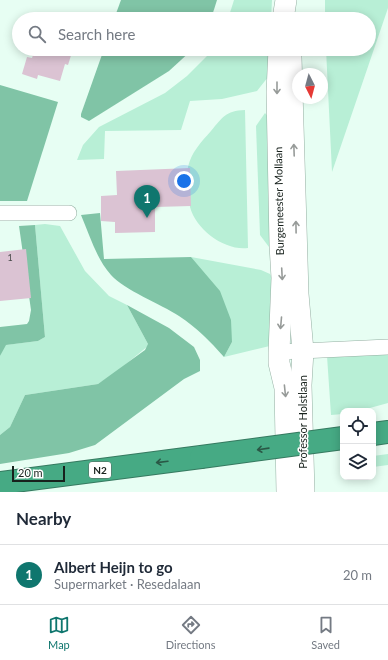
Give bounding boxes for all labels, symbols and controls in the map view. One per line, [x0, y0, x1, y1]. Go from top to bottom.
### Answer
search box [12, 12, 376, 56]
icon: search [26, 23, 48, 45]
text: Search here [58, 25, 135, 43]
north arrow [292, 68, 328, 104]
one-way arrow [273, 81, 281, 94]
one-way arrow [291, 144, 298, 157]
street label: Burgemeester Mollaan [271, 147, 286, 255]
your location [174, 171, 194, 191]
pin: 1 [134, 185, 160, 218]
one-way arrow [292, 221, 300, 234]
house number: 1 [7, 252, 13, 263]
one-way arrow [278, 267, 285, 280]
one-way arrow [277, 317, 284, 330]
street label: Professor Holstlaan [296, 375, 309, 469]
one-way arrow [281, 384, 288, 397]
map controls [340, 408, 376, 480]
button: locate [340, 408, 376, 444]
button: layers [340, 444, 376, 480]
one-way arrow [257, 445, 270, 453]
one-way arrow [156, 459, 169, 466]
road number: N2 [89, 462, 111, 478]
scale bar [12, 464, 65, 483]
text: 20 m [18, 466, 43, 479]
text: Nearby [16, 508, 71, 529]
text: Albert Heijn to go [54, 558, 173, 576]
text: 1 [25, 567, 33, 583]
text: 20 m [343, 567, 372, 583]
text: Supermarket · Resedalaan [54, 576, 201, 592]
tab: Map [48, 614, 70, 651]
tab: Directions [166, 614, 215, 651]
tab: Saved [311, 614, 340, 651]

